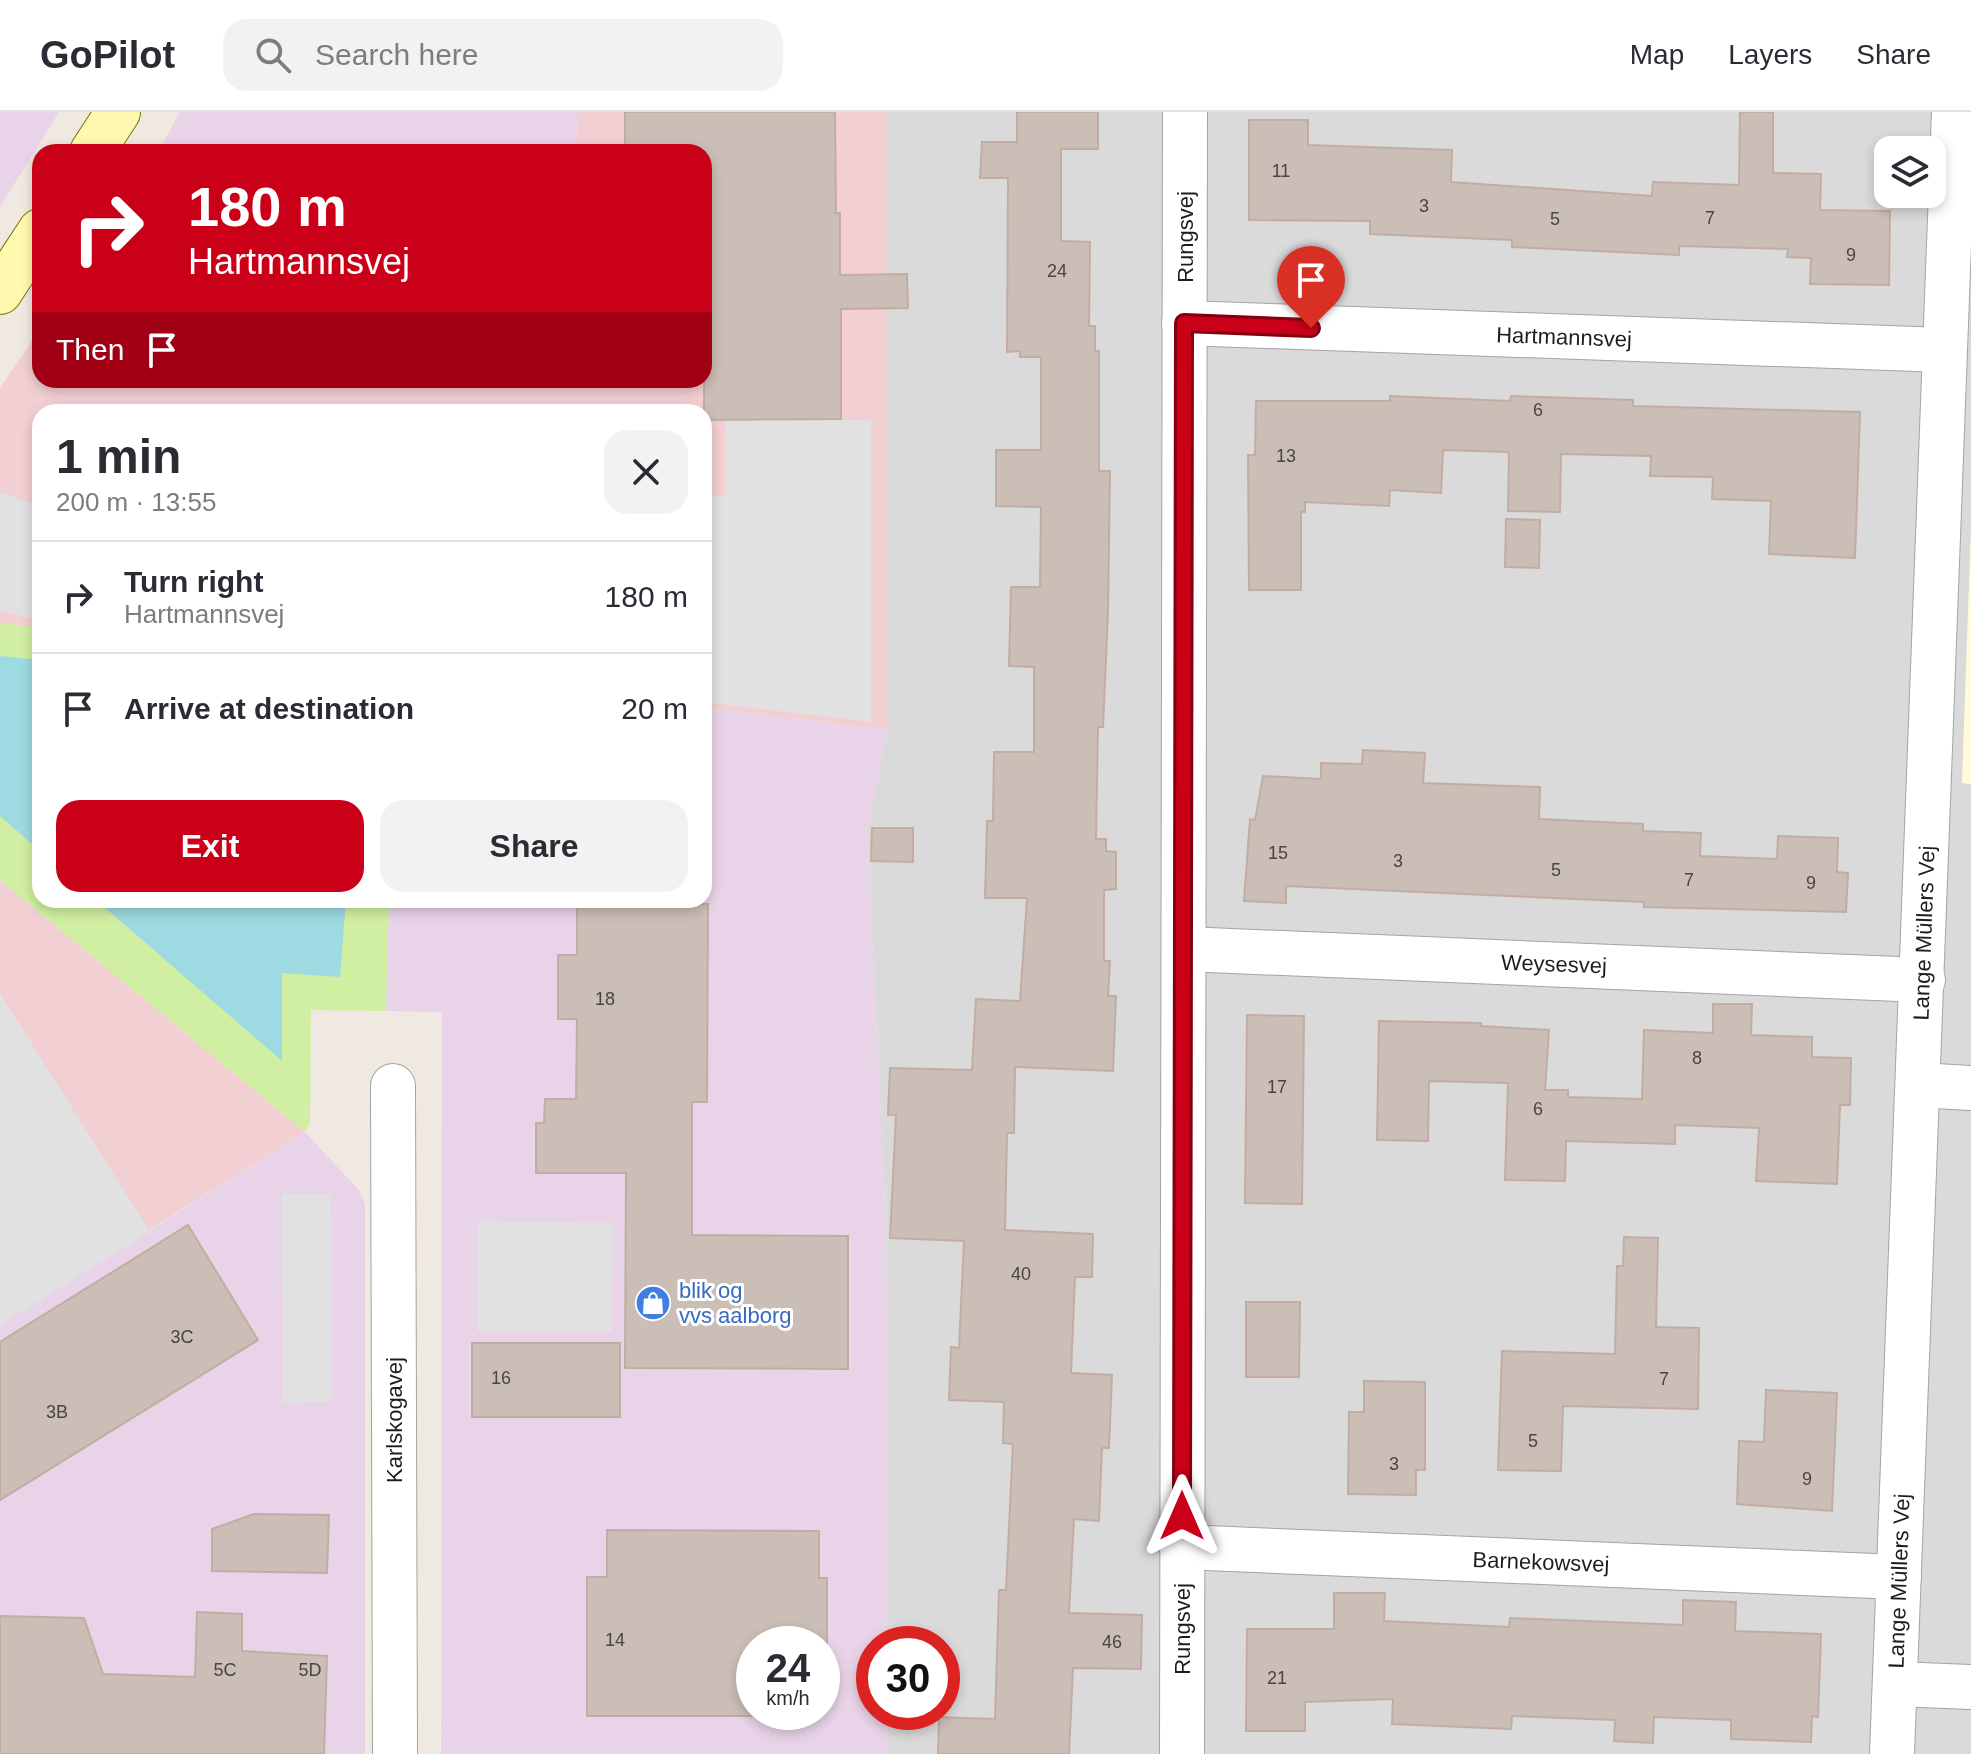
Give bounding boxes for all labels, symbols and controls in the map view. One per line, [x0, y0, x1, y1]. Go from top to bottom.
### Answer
search box [223, 19, 783, 91]
icon: search [251, 33, 295, 77]
text: GoPilot [40, 34, 175, 76]
text: Search here [315, 38, 479, 71]
text: Map [1630, 39, 1684, 70]
text: Layers [1728, 39, 1812, 70]
text: Share [1856, 39, 1931, 70]
map controls [1874, 136, 1946, 208]
button: layers [1874, 136, 1946, 208]
house number: 11 [1272, 161, 1290, 181]
text: 180 m [188, 175, 347, 238]
icon: right [56, 176, 160, 280]
street label: Rungsvej [1173, 191, 1198, 283]
house number: 3 [1419, 196, 1429, 216]
house number: 7 [1705, 208, 1715, 228]
house number: 5 [1550, 209, 1560, 229]
text: Hartmannsvej [188, 241, 410, 282]
house number: 9 [1846, 245, 1856, 265]
pin [1277, 246, 1345, 328]
icon: arrive [1289, 258, 1333, 302]
house number: 24 [1047, 261, 1067, 281]
street label: Hartmannsvej [1496, 322, 1632, 352]
icon: arrive [140, 328, 184, 372]
text: Then [56, 333, 124, 366]
house number: 6 [1533, 400, 1543, 420]
text: 1 min [56, 430, 181, 483]
button: close [604, 430, 688, 514]
house number: 13 [1276, 446, 1296, 466]
text: 200 m · 13:55 [56, 487, 216, 517]
text: Turn right [124, 565, 263, 598]
icon: right [56, 575, 100, 619]
text: 180 m [605, 580, 688, 613]
text: Hartmannsvej [124, 599, 284, 629]
icon: arrive [56, 687, 100, 731]
text: Arrive at destination [124, 692, 414, 725]
text: 20 m [621, 692, 688, 725]
button: Exit [56, 800, 364, 892]
button: Share [380, 800, 688, 892]
house number: 15 [1268, 843, 1288, 863]
street label: Lange Müllers Vej [1908, 845, 1940, 1021]
house number: 3 [1393, 851, 1403, 871]
house number: 5 [1551, 860, 1561, 880]
house number: 7 [1684, 870, 1694, 890]
house number: 9 [1806, 873, 1816, 893]
street label: Weysesvej [1501, 950, 1607, 978]
house number: 18 [595, 989, 615, 1009]
house number: 8 [1692, 1048, 1702, 1068]
house number: 17 [1267, 1077, 1287, 1097]
house number: 6 [1533, 1099, 1543, 1119]
house number: 40 [1011, 1264, 1031, 1284]
place label: blik og vvs aalborg [679, 1278, 792, 1328]
shop icon: blik og vvs aalborg [634, 1284, 672, 1322]
house number: 3C [170, 1327, 194, 1347]
street label: Karlskogavej [382, 1357, 407, 1483]
house number: 16 [491, 1368, 511, 1388]
house number: 7 [1659, 1369, 1669, 1389]
house number: 3B [46, 1402, 68, 1422]
house number: 5 [1528, 1431, 1538, 1451]
house number: 3 [1389, 1454, 1399, 1474]
house number: 9 [1802, 1469, 1812, 1489]
position arrow [1140, 1474, 1224, 1558]
street label: Lange Müllers Vej [1883, 1493, 1915, 1669]
street label: Barnekowsvej [1472, 1547, 1610, 1577]
street label: Rungsvej [1170, 1583, 1195, 1675]
speed limit sign: 30 [856, 1626, 960, 1730]
house number: 14 [605, 1630, 625, 1650]
house number: 46 [1102, 1632, 1122, 1652]
text: 24 [766, 1646, 810, 1690]
house number: 5C [213, 1660, 237, 1680]
house number: 5D [298, 1660, 322, 1680]
house number: 21 [1267, 1668, 1287, 1688]
text: km/h [766, 1687, 810, 1709]

